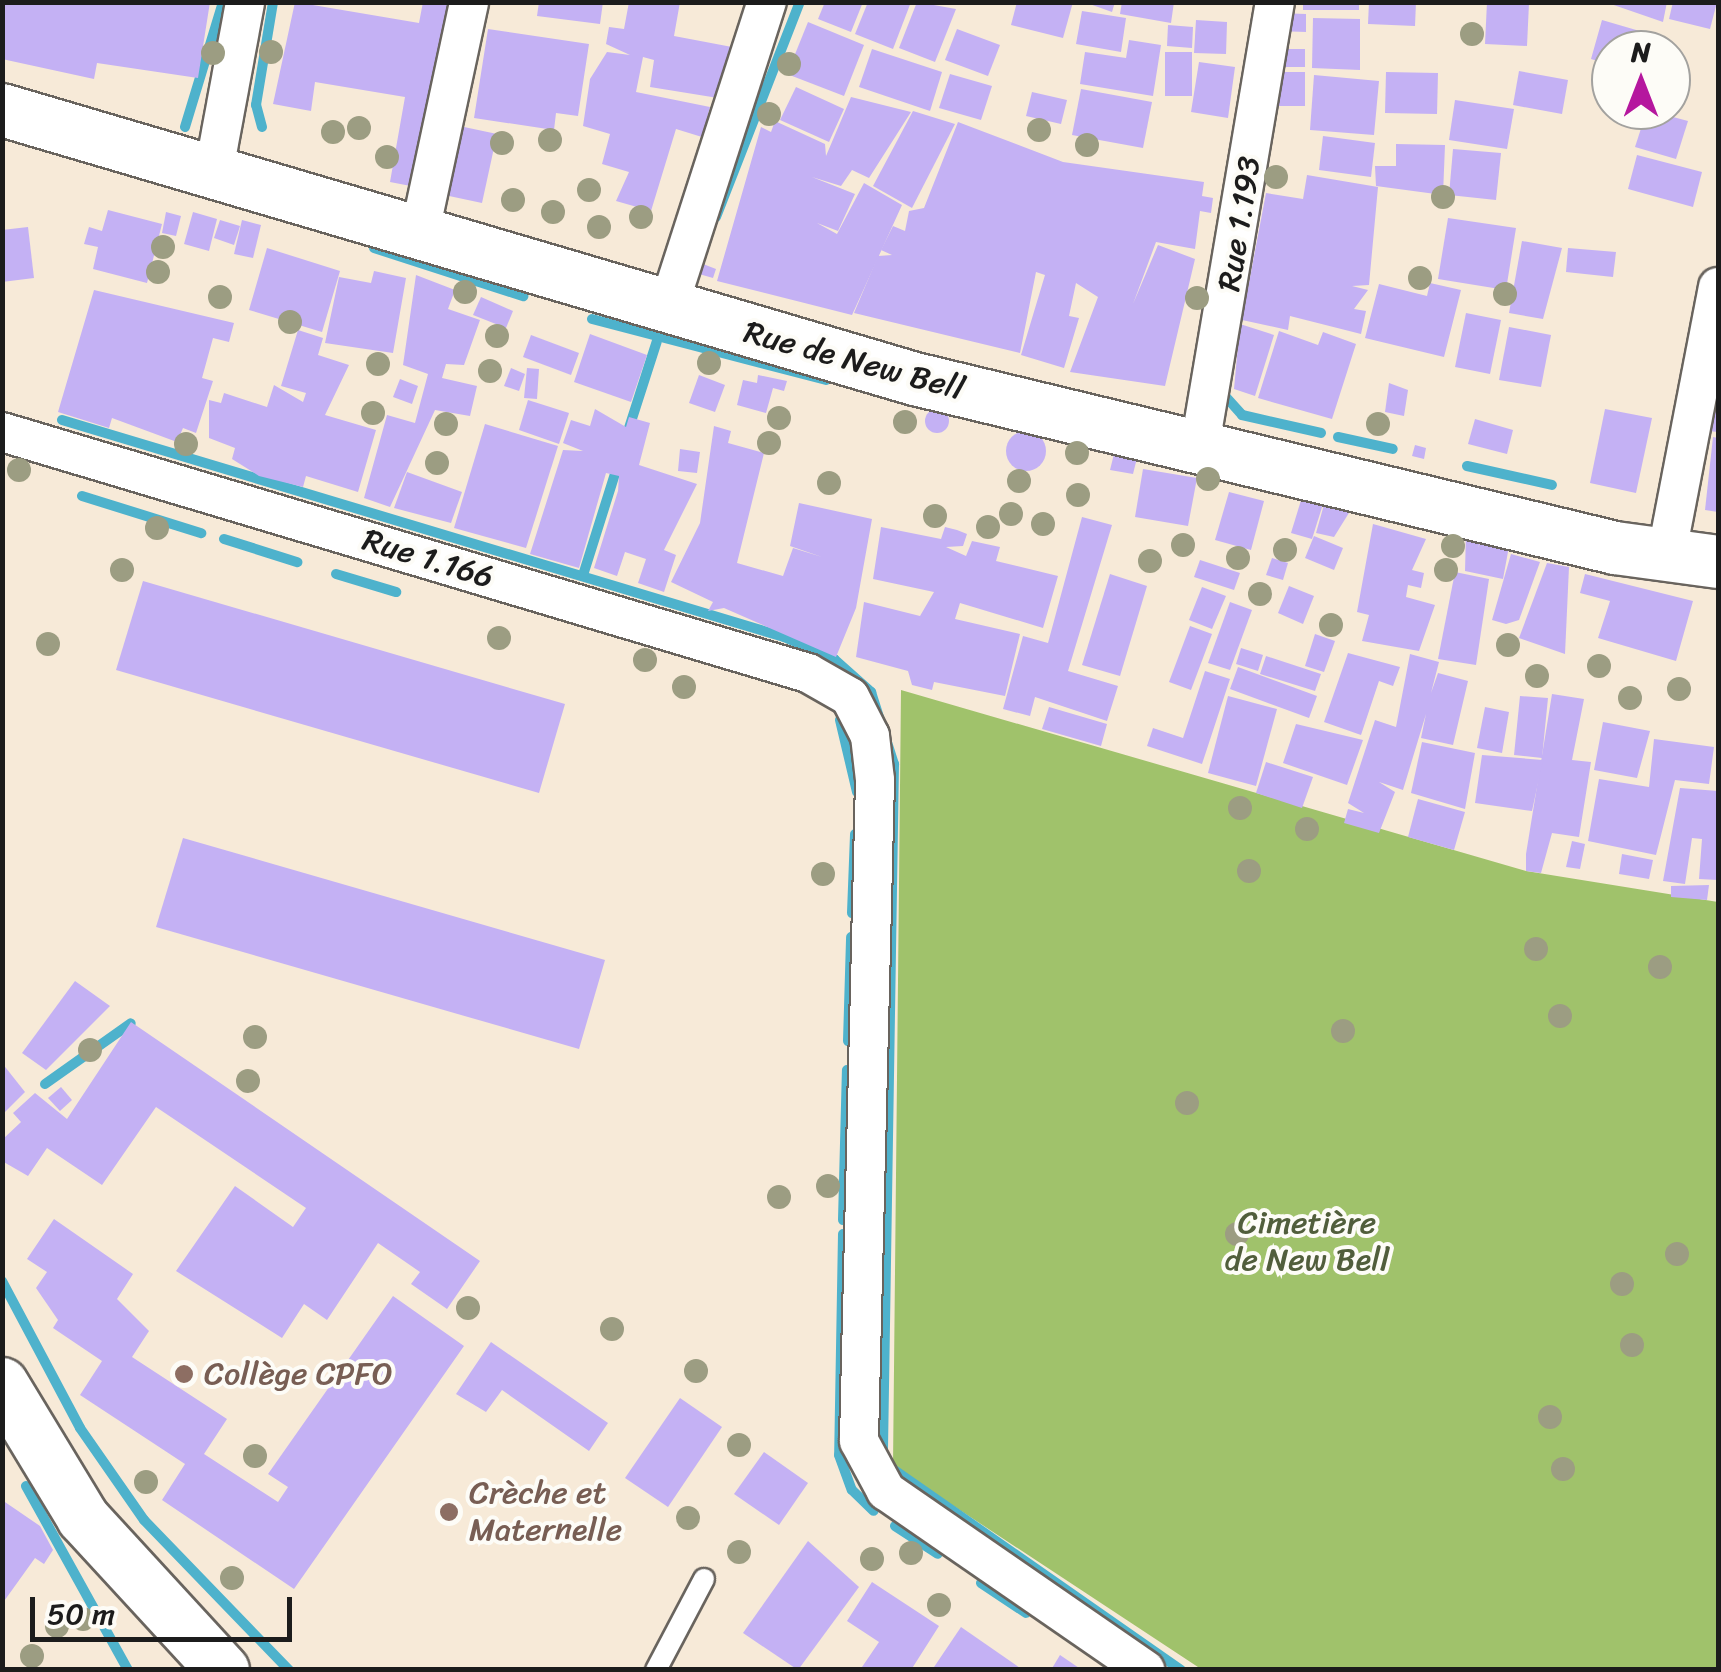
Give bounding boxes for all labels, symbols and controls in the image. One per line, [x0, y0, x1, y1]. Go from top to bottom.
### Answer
text: N [1631, 27, 1651, 76]
north arrow [1591, 30, 1691, 130]
street label: Rue 1.193 [1210, 154, 1270, 294]
street label: Rue de New Bell [739, 313, 969, 409]
street label: Rue 1.166 [358, 521, 498, 597]
park label: Cimetière de New Bell [1224, 1205, 1390, 1280]
place label: Collège CPFO [204, 1355, 393, 1393]
marker: Collège CPFO [173, 1363, 195, 1385]
place label: Crèche et Maternelle [469, 1475, 622, 1550]
marker: Crèche et Maternelle [438, 1501, 460, 1523]
scale bar [35, 1577, 298, 1639]
text: 50 m [47, 1587, 115, 1641]

